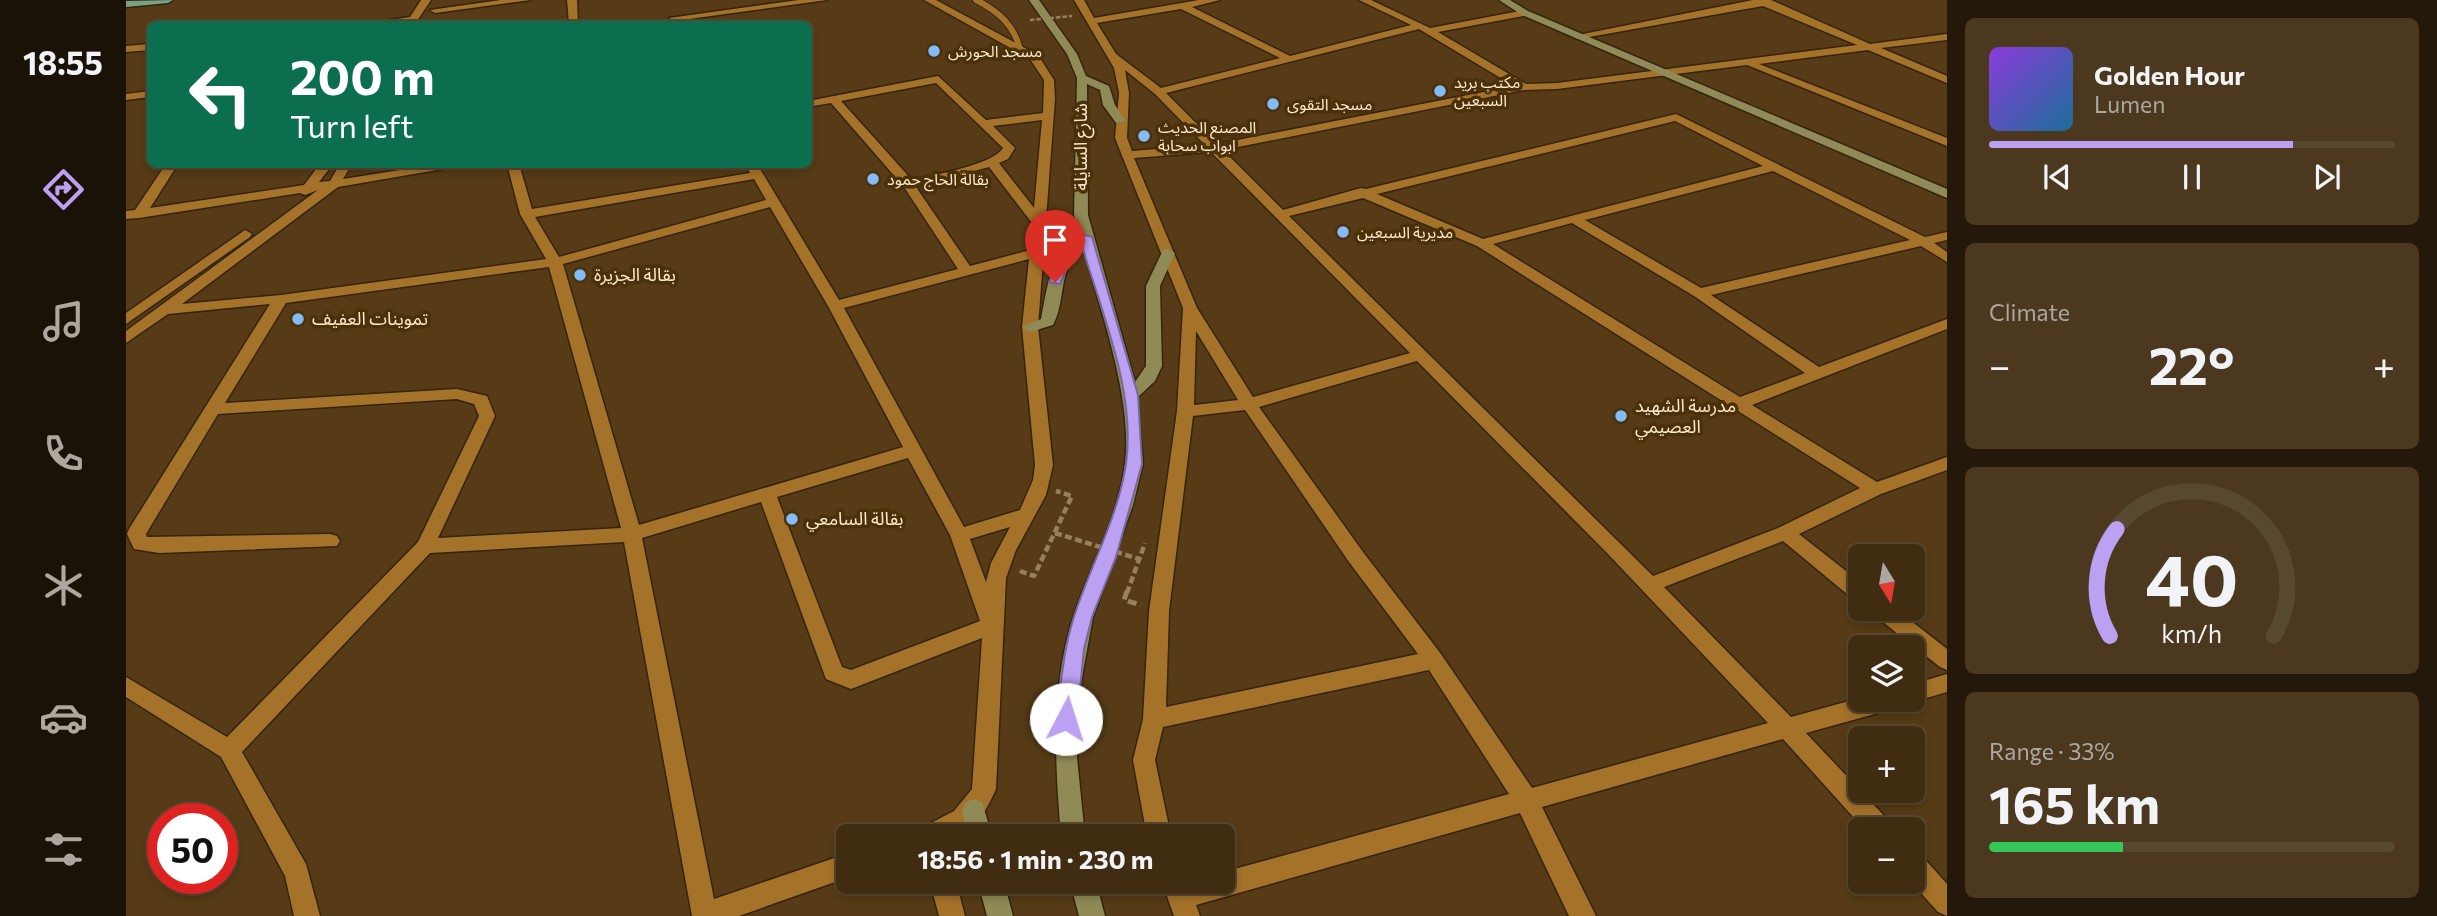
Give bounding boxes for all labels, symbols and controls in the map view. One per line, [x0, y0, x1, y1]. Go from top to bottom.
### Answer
place label: مسجد الحورش [948, 41, 1042, 61]
text: 18:55 [23, 42, 103, 82]
marker: مسجد الحورش [926, 43, 942, 59]
text: 200 m [290, 45, 435, 105]
icon: left [175, 49, 266, 140]
text: Golden Hour [2094, 59, 2245, 90]
place label: مكتب بريد السبعين [1454, 72, 1521, 110]
marker: مكتب بريد السبعين [1432, 83, 1448, 99]
text: Lumen [2094, 90, 2165, 118]
place label: مسجد التقوى [1287, 94, 1372, 114]
marker: مسجد التقوى [1265, 96, 1281, 112]
street label: شارع السايلة [1069, 103, 1095, 191]
text: Turn left [290, 105, 414, 145]
place label: المصنع الحديث ابواب سحابة [1158, 117, 1256, 155]
marker: المصنع الحديث ابواب سحابة [1136, 128, 1152, 144]
icon: previous [2038, 158, 2076, 196]
icon: pause [2173, 158, 2211, 196]
icon: next [2308, 158, 2346, 196]
icon: directions [39, 165, 88, 214]
place label: بقالة الحاج حمود [887, 169, 989, 192]
marker: بقالة الحاج حمود [865, 171, 881, 187]
pin [1025, 210, 1085, 282]
icon: arrive [1036, 221, 1074, 259]
place label: مديرية السبعين [1357, 222, 1453, 242]
marker: مديرية السبعين [1335, 224, 1351, 240]
place label: بقالة الجزيرة [594, 263, 676, 286]
marker: بقالة الجزيرة [572, 267, 588, 283]
icon: music [39, 297, 88, 346]
text: Climate [1989, 298, 2070, 326]
place label: تموينات العفيف [312, 307, 428, 330]
marker: تموينات العفيف [290, 311, 306, 327]
text: 22° [2149, 332, 2234, 396]
text: − [1989, 341, 2011, 388]
text: + [2373, 341, 2395, 388]
place label: مدرسة الشهيد العصيمي [1635, 394, 1736, 440]
marker: مدرسة الشهيد العصيمي [1613, 408, 1629, 424]
icon: phone [39, 429, 88, 478]
place label: بقالة السامعي [806, 507, 903, 532]
marker: بقالة السامعي [784, 511, 800, 527]
text: 40 [2145, 533, 2239, 622]
north arrow [1848, 544, 1925, 621]
map controls [1848, 544, 1925, 894]
icon: climate [39, 561, 88, 610]
text: km/h [2162, 618, 2222, 648]
button: layers [1848, 635, 1925, 712]
position arrow [1029, 682, 1103, 756]
icon: car [39, 693, 88, 742]
button: + [1848, 726, 1925, 803]
text: Range · 33% [1989, 737, 2115, 765]
text: 165 km [1989, 771, 2160, 835]
speed limit sign: 50 [147, 803, 238, 894]
button: − [1848, 817, 1925, 894]
icon: filters [39, 825, 88, 874]
text: 18:56 · 1 min · 230 m [917, 843, 1154, 874]

